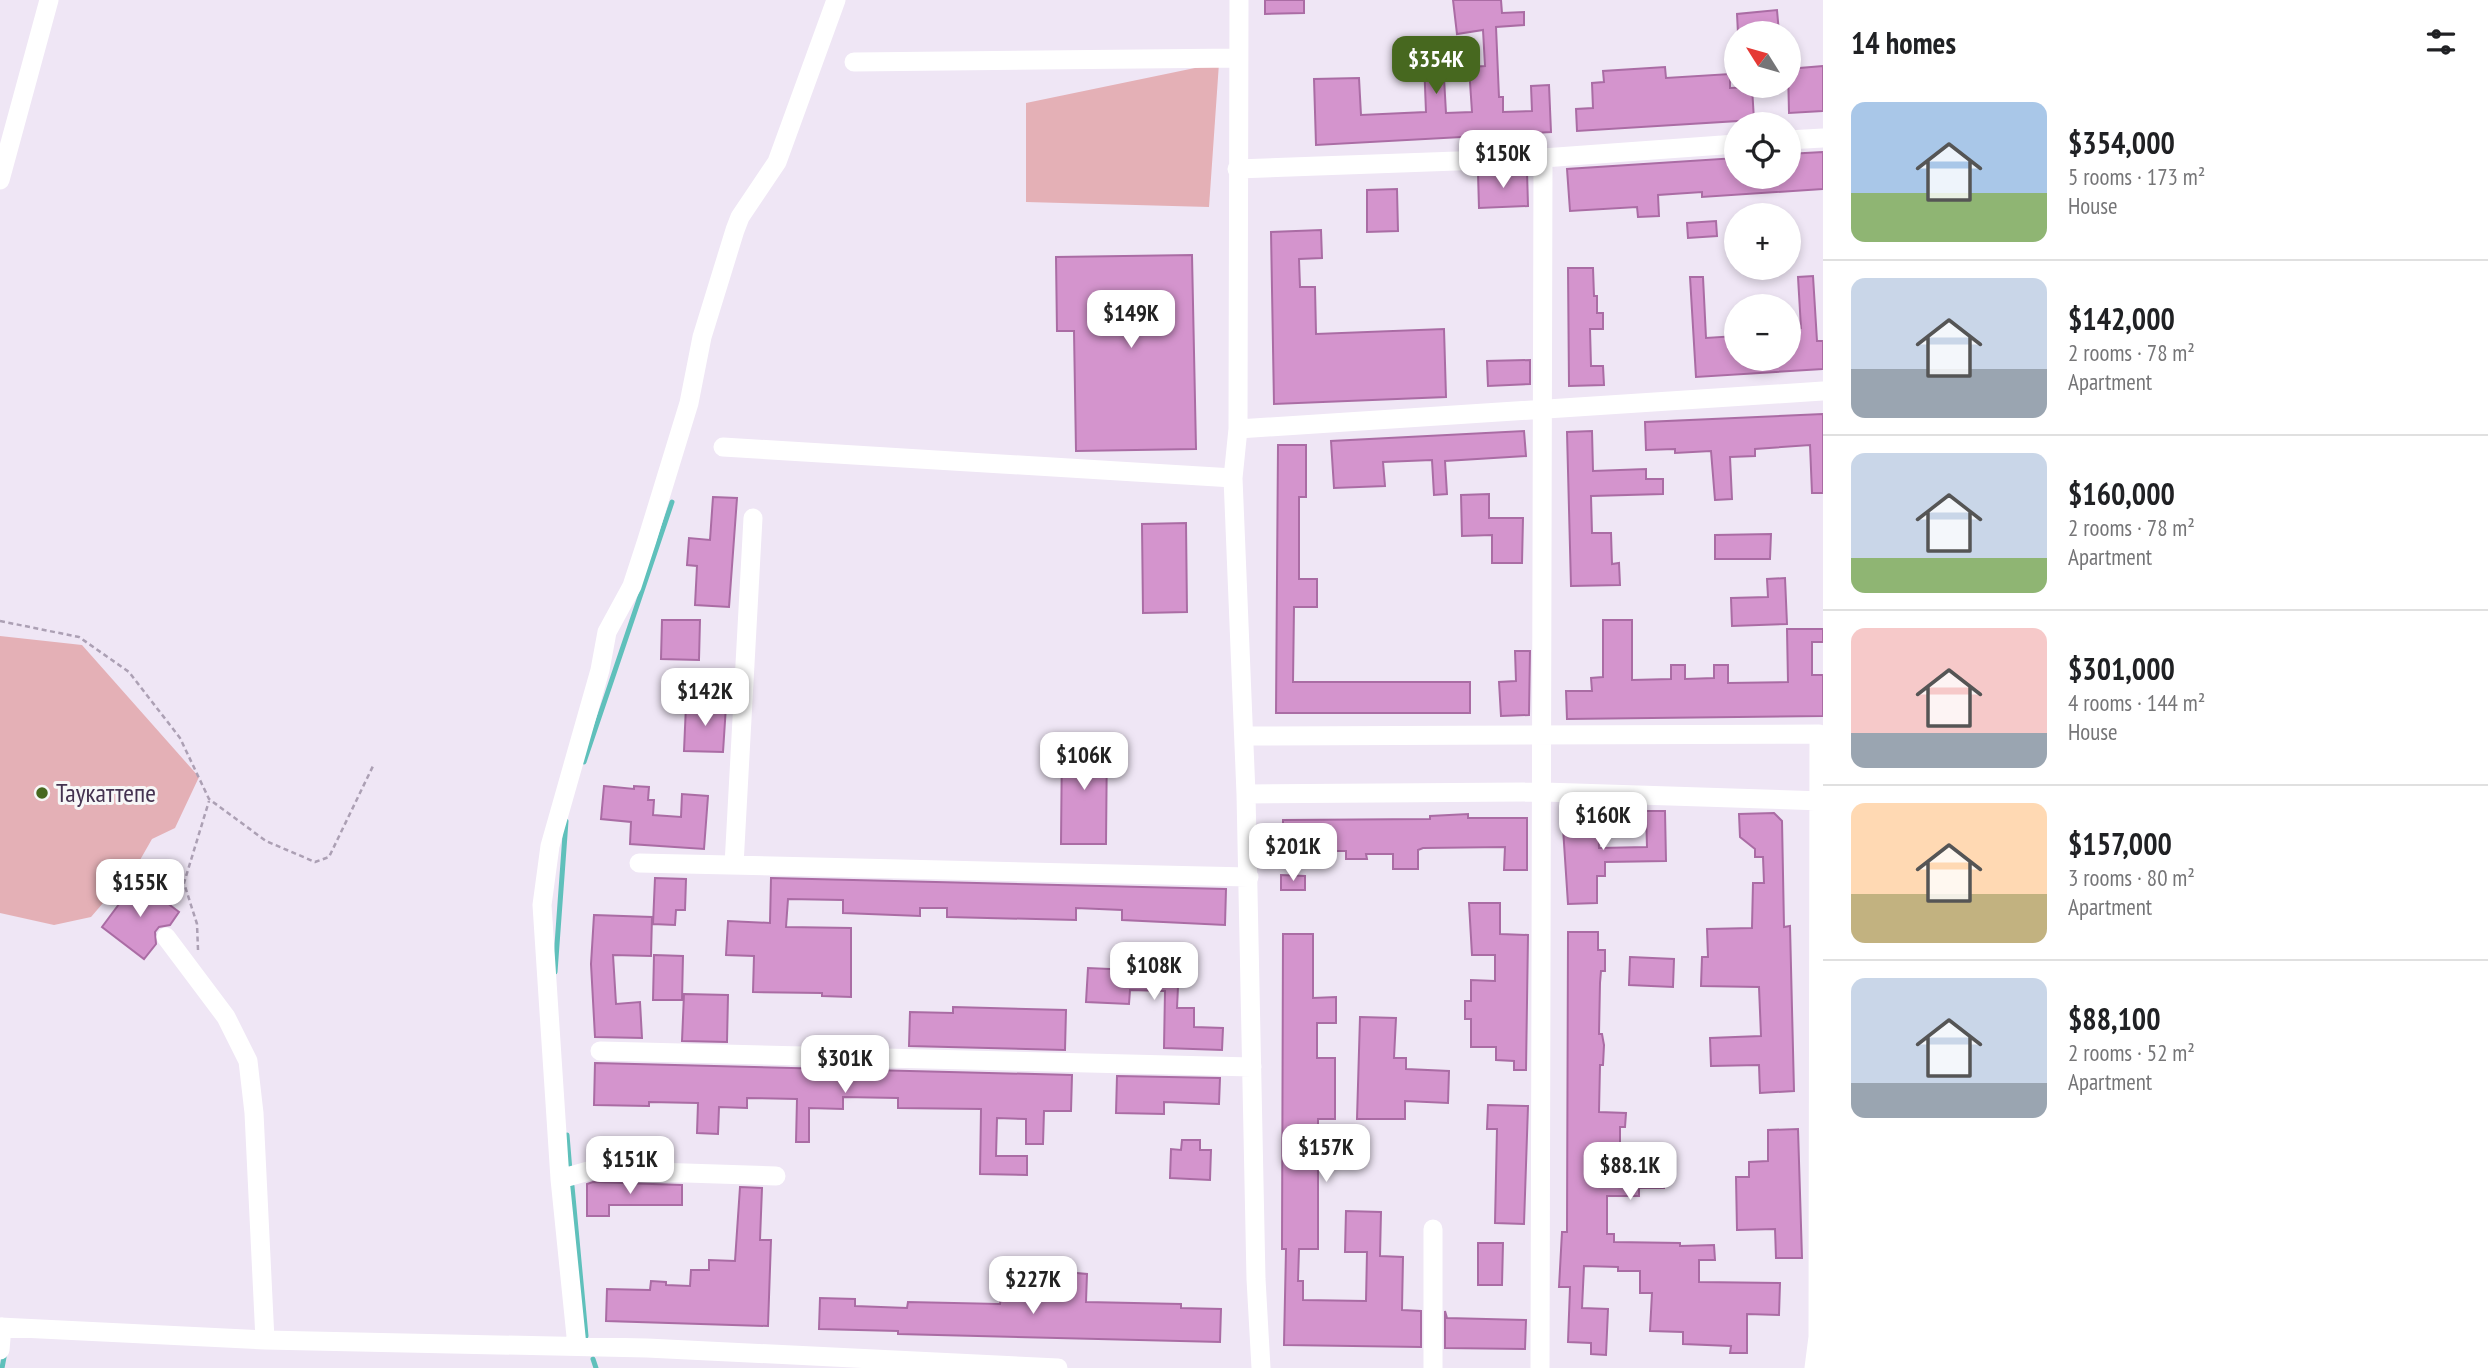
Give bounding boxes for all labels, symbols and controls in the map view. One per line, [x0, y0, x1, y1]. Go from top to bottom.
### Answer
north arrow [1724, 21, 1801, 98]
map controls [1724, 21, 1801, 371]
text: 14 homes [1851, 23, 1956, 62]
icon: filters [2422, 23, 2460, 61]
pin: $354K [1387, 36, 1485, 96]
text: $354K [1408, 44, 1464, 73]
button: locate [1724, 112, 1801, 189]
text: $354,000 [2068, 123, 2175, 162]
pin: $150K [1454, 130, 1552, 190]
icon: home [1907, 130, 1991, 214]
text: $150K [1475, 138, 1531, 167]
text: 5 rooms · 173 m² [2068, 162, 2205, 191]
text: House [2068, 191, 2118, 220]
button: + [1724, 203, 1801, 280]
pin: $149K [1082, 290, 1180, 350]
button: − [1724, 294, 1801, 371]
text: $149K [1103, 298, 1159, 327]
text: $142,000 [2068, 299, 2175, 338]
icon: home [1907, 306, 1991, 390]
text: 2 rooms · 78 m² [2068, 338, 2195, 367]
text: Apartment [2068, 367, 2152, 396]
text: $160,000 [2068, 474, 2175, 513]
icon: home [1907, 481, 1991, 565]
text: 2 rooms · 78 m² [2068, 513, 2195, 542]
text: Apartment [2068, 542, 2152, 571]
text: $301,000 [2068, 649, 2175, 688]
icon: home [1907, 656, 1991, 740]
pin: $142K [656, 668, 754, 728]
text: $142K [677, 676, 733, 705]
text: 4 rooms · 144 m² [2068, 688, 2205, 717]
text: House [2068, 717, 2118, 746]
pin: $106K [1035, 732, 1133, 792]
text: $106K [1056, 740, 1112, 769]
place label: Таукаттепе [56, 776, 156, 809]
marker: Таукаттепе [34, 785, 50, 801]
pin: $160K [1554, 792, 1652, 852]
text: $160K [1575, 800, 1631, 829]
pin: $201K [1244, 824, 1342, 883]
text: $157,000 [2068, 824, 2172, 863]
text: $201K [1265, 831, 1321, 860]
icon: home [1907, 831, 1991, 915]
pin: $155K [91, 860, 189, 919]
text: 3 rooms · 80 m² [2068, 863, 2195, 892]
text: $155K [112, 867, 168, 896]
text: Apartment [2068, 892, 2152, 921]
pin: $108K [1105, 942, 1203, 1002]
text: $108K [1126, 950, 1182, 979]
text: $88,100 [2068, 999, 2161, 1038]
icon: home [1907, 1006, 1991, 1090]
pin: $301K [796, 1036, 894, 1095]
text: 2 rooms · 52 m² [2068, 1038, 2195, 1067]
text: $301K [817, 1043, 873, 1072]
text: Apartment [2068, 1067, 2152, 1096]
pin: $157K [1277, 1124, 1375, 1184]
text: $157K [1298, 1132, 1354, 1161]
pin: $151K [581, 1136, 679, 1196]
pin: $88.1K [1573, 1142, 1687, 1202]
text: $151K [602, 1144, 658, 1173]
text: $88.1K [1600, 1150, 1660, 1179]
pin: $227K [984, 1256, 1082, 1316]
text: $227K [1005, 1264, 1061, 1293]

